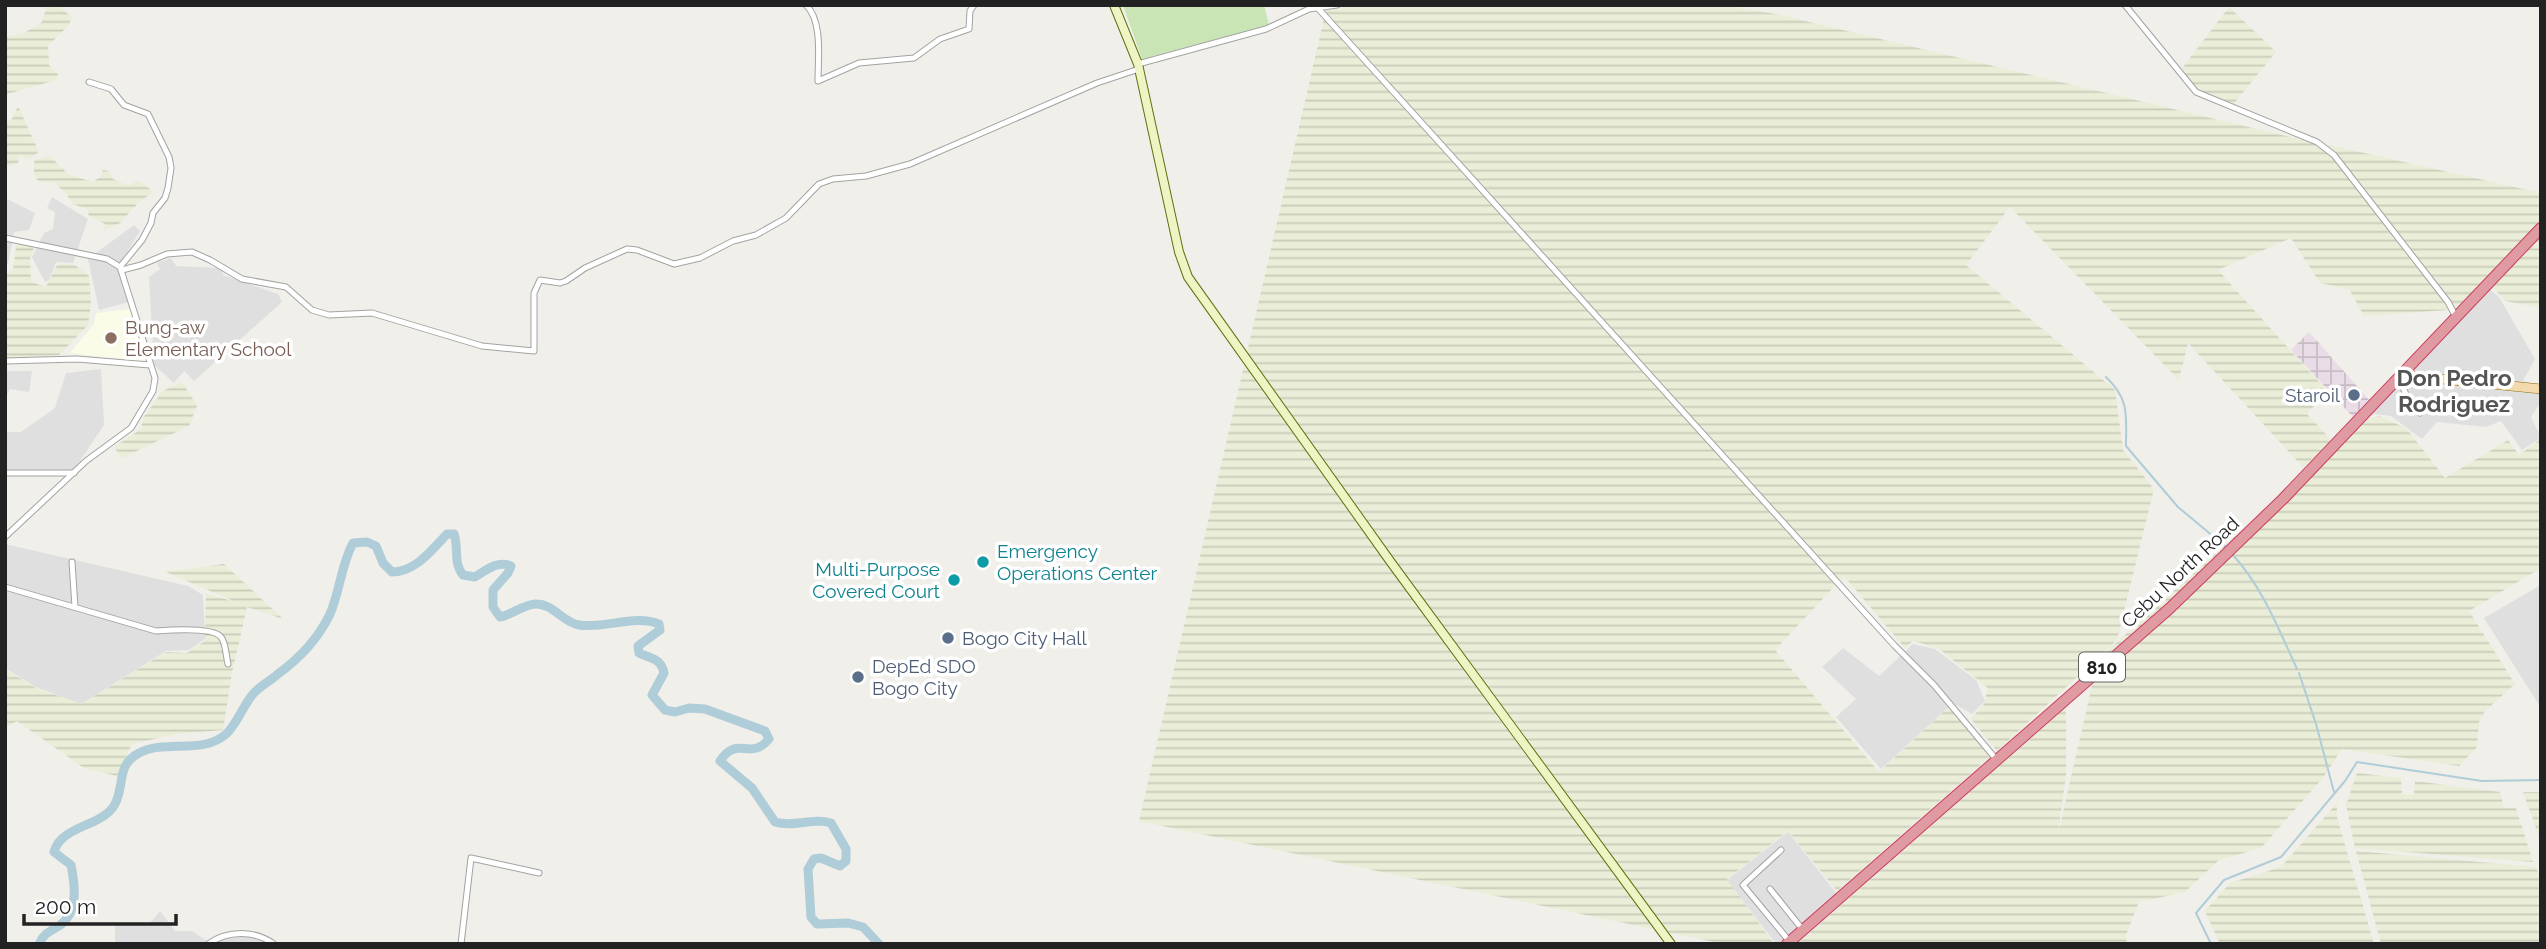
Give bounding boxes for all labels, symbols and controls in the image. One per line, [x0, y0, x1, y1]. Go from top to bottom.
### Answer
place label: Bung-aw Elementary School [125, 316, 292, 360]
marker: Bung-aw Elementary School [103, 330, 119, 346]
district label: Don Pedro Rodriguez [2396, 364, 2512, 417]
place label: Staroil [2285, 384, 2341, 406]
marker: Staroil [2346, 387, 2362, 403]
street label: Cebu North Road [2117, 512, 2243, 632]
place label: Emergency Operations Center [997, 540, 1157, 584]
marker: Emergency Operations Center [975, 554, 991, 570]
place label: Multi-Purpose Covered Court [812, 558, 941, 602]
marker: Multi-Purpose Covered Court [946, 572, 962, 588]
place label: Bogo City Hall [962, 627, 1087, 649]
marker: Bogo City Hall [940, 630, 956, 646]
road number: 810 [2079, 652, 2125, 682]
place label: DepEd SDO Bogo City [872, 655, 976, 699]
marker: DepEd SDO Bogo City [850, 669, 866, 685]
scale bar [24, 883, 177, 927]
text: 200 m [35, 894, 96, 919]

